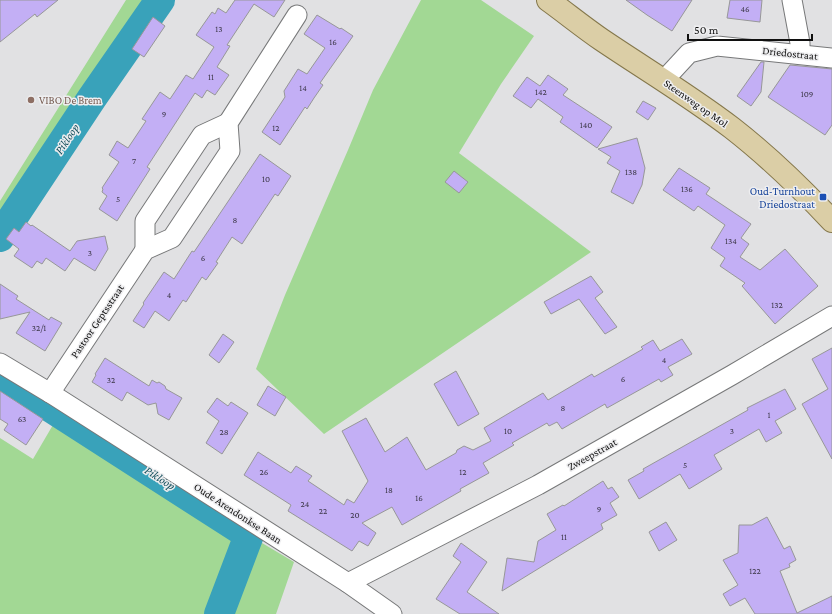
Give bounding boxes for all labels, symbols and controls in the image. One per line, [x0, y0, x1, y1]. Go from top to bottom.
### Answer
house number: 46 [740, 4, 750, 14]
scale bar [688, 16, 812, 42]
text: 50 m [694, 23, 719, 37]
house number: 13 [215, 24, 223, 34]
house number: 16 [329, 37, 337, 47]
street label: Driedostraat [762, 44, 819, 62]
house number: 11 [208, 72, 214, 82]
street label: Steenweg op Mol [661, 77, 730, 130]
house number: 14 [299, 83, 307, 93]
house number: 142 [535, 87, 547, 97]
house number: 109 [801, 89, 814, 99]
place label: VIBO De Brem [39, 94, 102, 106]
marker: VIBO De Brem [26, 95, 36, 105]
house number: 9 [162, 109, 167, 119]
house number: 140 [580, 120, 592, 130]
water label: Pikloop [52, 121, 82, 157]
house number: 12 [272, 123, 280, 133]
house number: 7 [132, 156, 136, 166]
house number: 138 [625, 167, 637, 177]
house number: 10 [262, 174, 270, 184]
house number: 136 [681, 184, 693, 194]
place label: Oud-Turnhout Driedostraat [750, 185, 815, 210]
marker: Oud-Turnhout Driedostraat [818, 192, 828, 202]
house number: 5 [116, 194, 120, 204]
house number: 8 [233, 215, 238, 225]
house number: 134 [725, 236, 737, 246]
house number: 3 [88, 248, 92, 258]
house number: 6 [201, 253, 206, 263]
street label: Pastoor Geptsstraat [68, 282, 127, 361]
house number: 4 [167, 290, 172, 300]
house number: 132 [771, 300, 783, 310]
house number: 32/1 [32, 323, 46, 333]
house number: 4 [662, 355, 667, 365]
house number: 6 [621, 374, 626, 384]
house number: 32 [107, 375, 115, 385]
house number: 8 [561, 403, 566, 413]
house number: 1 [768, 410, 771, 420]
house number: 63 [18, 414, 26, 424]
house number: 10 [504, 426, 512, 436]
house number: 3 [730, 426, 734, 436]
house number: 28 [219, 427, 229, 437]
street label: Zweepstraat [565, 435, 620, 473]
house number: 5 [683, 460, 687, 470]
water label: Pikloop [142, 463, 178, 493]
house number: 26 [260, 467, 269, 477]
house number: 12 [459, 467, 467, 477]
street label: Oude Arendonkse Baan [192, 480, 284, 546]
house number: 18 [385, 485, 393, 495]
house number: 16 [415, 493, 423, 503]
house number: 24 [301, 499, 310, 509]
house number: 9 [597, 504, 602, 514]
house number: 22 [319, 506, 327, 516]
house number: 20 [350, 510, 360, 520]
house number: 11 [561, 532, 567, 542]
house number: 122 [749, 566, 761, 576]

